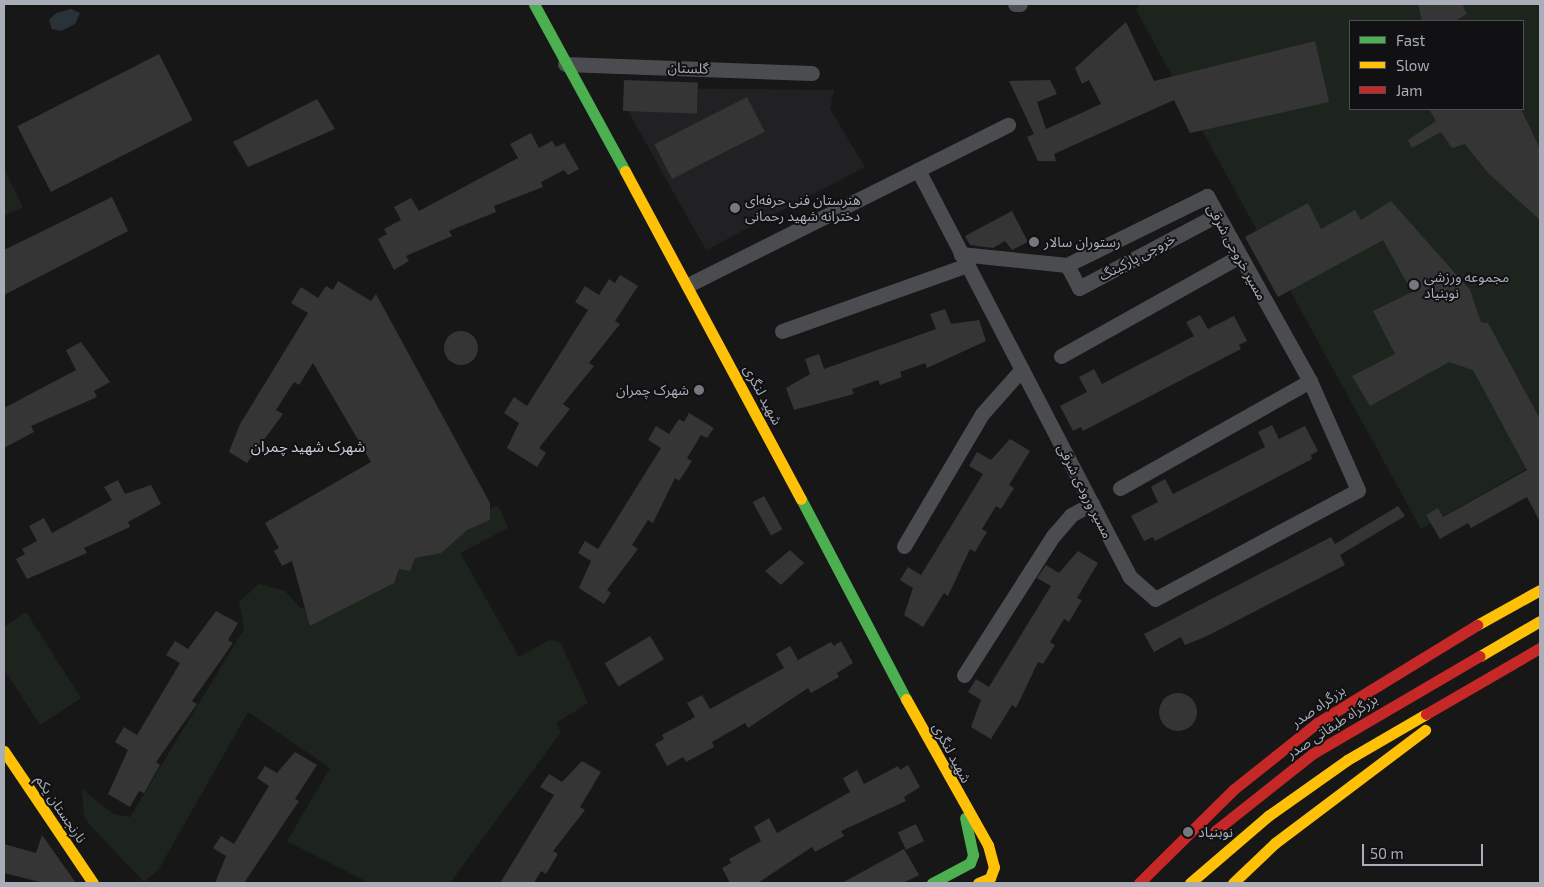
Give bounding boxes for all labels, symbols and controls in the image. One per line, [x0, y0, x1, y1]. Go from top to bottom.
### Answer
legend [1349, 20, 1524, 110]
text: Fast [1396, 31, 1425, 49]
text: Slow [1396, 56, 1430, 74]
street label: گلستان [667, 59, 709, 77]
text: Jam [1396, 81, 1422, 99]
place label: هنرستان فنی حرفه‌ای دخترانه شهید رحمانی [745, 192, 861, 224]
street label: مسیر خروجی شرقی [1204, 201, 1270, 303]
marker: هنرستان فنی حرفه‌ای دخترانه شهید رحمانی [729, 202, 741, 214]
street label: خروجی پارکینگ [1096, 230, 1178, 284]
place label: رستوران سالار [1044, 234, 1121, 250]
marker: رستوران سالار [1028, 236, 1040, 248]
place label: مجموعه ورزشی نوبنیاد [1424, 269, 1509, 302]
marker: مجموعه ورزشی نوبنیاد [1408, 279, 1420, 291]
street label: شهید لنگری [740, 362, 786, 428]
place label: شهرک چمران [616, 382, 689, 398]
marker: شهرک چمران [693, 384, 705, 396]
district label: شهرک شهید چمران [251, 438, 365, 456]
street label: مسیر ورودی شرقی [1054, 441, 1116, 541]
street label: بزرگراه صدر [1288, 681, 1348, 731]
street label: بزرگراه طبقاتی صدر [1283, 690, 1381, 762]
street label: شهید لنگری [929, 720, 975, 786]
street label: نارنجستان یکم [32, 772, 90, 846]
place label: نوبنیاد [1198, 824, 1233, 840]
marker: نوبنیاد [1182, 826, 1194, 838]
scale bar [1364, 834, 1485, 866]
text: 50 m [1370, 844, 1404, 862]

